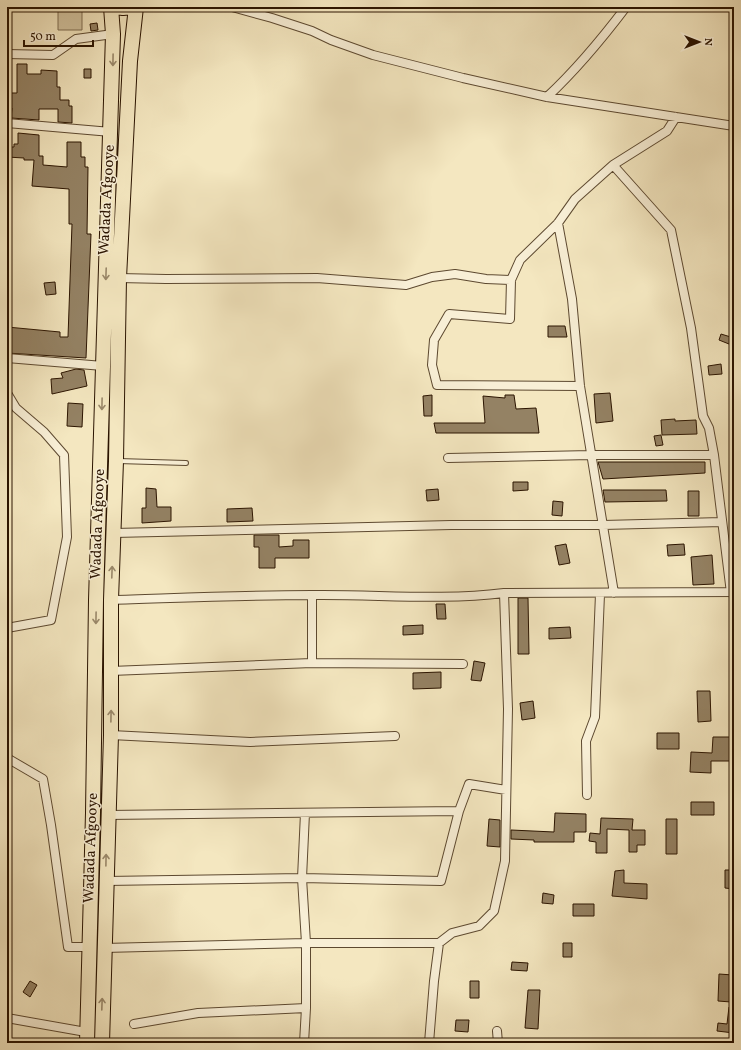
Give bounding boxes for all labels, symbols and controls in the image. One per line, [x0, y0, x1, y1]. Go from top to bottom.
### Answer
scale bar [24, 22, 93, 48]
north arrow [679, 22, 719, 62]
text: 50 m [30, 29, 56, 45]
text: N [700, 38, 715, 46]
one-way arrow [109, 53, 117, 66]
street label: Wadada Afgooye [94, 144, 121, 256]
one-way arrow [102, 267, 110, 280]
one-way arrow [98, 397, 106, 410]
street label: Wadada Afgooye [86, 468, 111, 580]
one-way arrow [108, 566, 116, 579]
one-way arrow [92, 611, 100, 624]
one-way arrow [107, 710, 115, 723]
street label: Wadada Afgooye [79, 792, 104, 904]
one-way arrow [102, 854, 110, 867]
one-way arrow [99, 998, 106, 1011]

